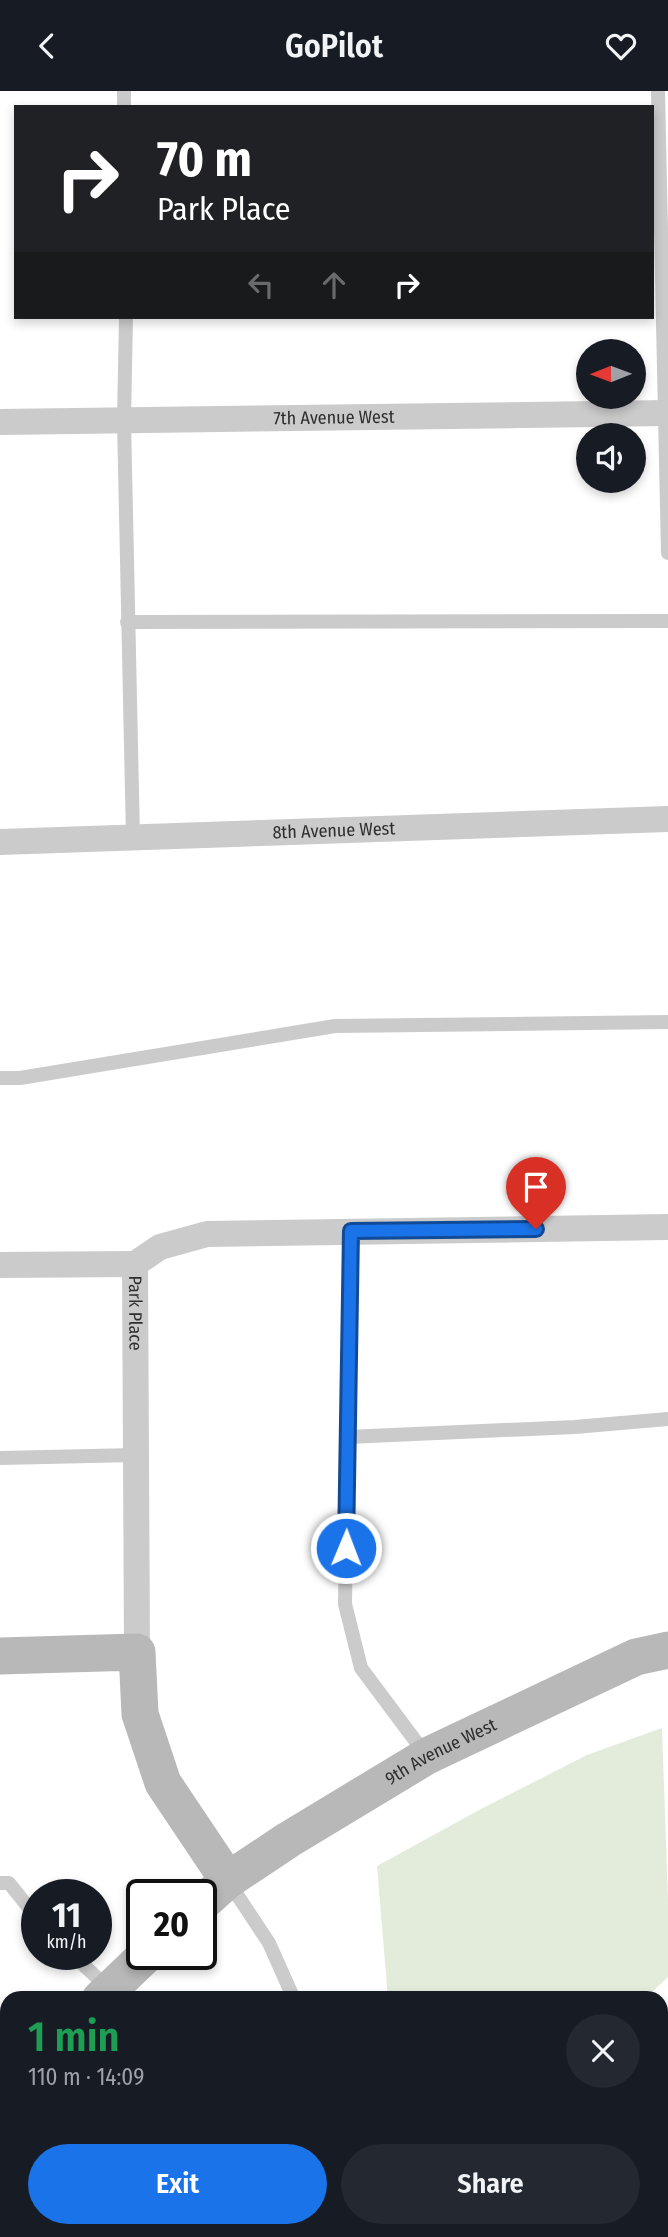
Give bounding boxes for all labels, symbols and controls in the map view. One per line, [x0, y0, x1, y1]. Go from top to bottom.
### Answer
icon: back [28, 27, 66, 65]
text: GoPilot [285, 27, 383, 65]
icon: heart [602, 27, 640, 65]
text: 70 m [157, 130, 252, 189]
icon: right [42, 133, 133, 224]
text: Park Place [157, 190, 291, 228]
icon: left [242, 266, 280, 304]
icon: ahead [315, 266, 353, 304]
icon: right [388, 266, 426, 304]
north arrow [576, 339, 646, 409]
map controls [576, 339, 646, 493]
street label: 7th Avenue West [273, 406, 395, 429]
button: sound [576, 423, 646, 493]
street label: 8th Avenue West [272, 817, 396, 844]
pin [506, 1157, 566, 1229]
icon: arrive [517, 1168, 555, 1206]
street label: Park Place [124, 1275, 146, 1351]
position arrow [309, 1511, 383, 1585]
street label: 9th Avenue West [381, 1714, 500, 1790]
speed limit sign: 20 [126, 1879, 217, 1970]
text: 11 [52, 1894, 81, 1936]
text: km/h [46, 1931, 87, 1953]
text: 1 min [28, 2012, 119, 2062]
button: close [566, 2014, 640, 2088]
text: 110 m · 14:09 [28, 2063, 144, 2091]
button: Exit [28, 2144, 327, 2224]
button: Share [341, 2144, 640, 2224]

